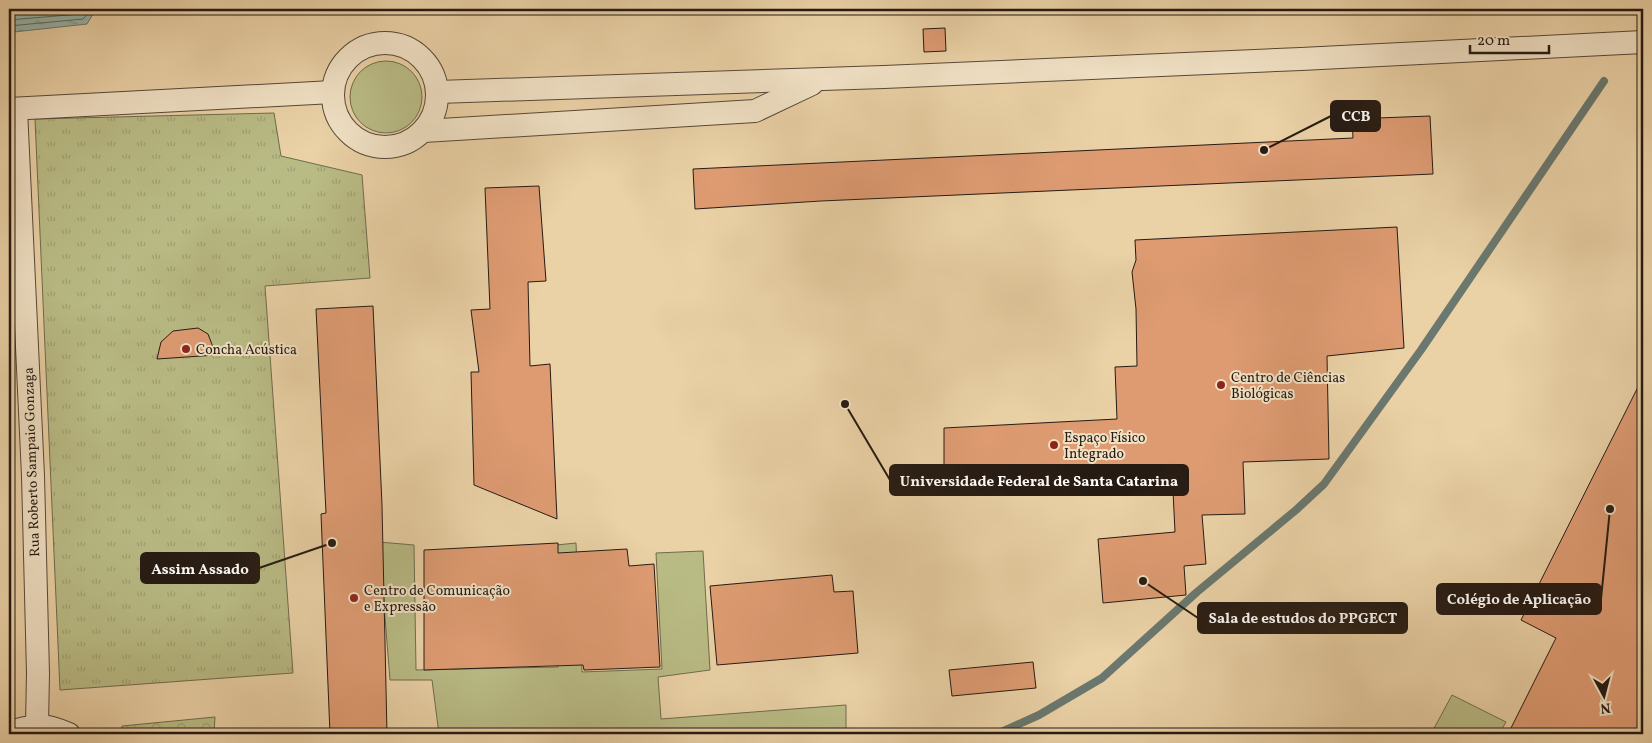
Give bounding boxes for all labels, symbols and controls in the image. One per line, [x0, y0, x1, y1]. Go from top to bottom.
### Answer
scale bar [1470, 22, 1548, 54]
text: 20 m [1477, 31, 1510, 52]
callout: CCB [1331, 101, 1380, 131]
text: CCB [1341, 107, 1371, 128]
place label: Concha Acústica [196, 341, 297, 360]
marker: Concha Acústica [180, 343, 192, 355]
street label: Rua Roberto Sampaio Gonzaga [20, 367, 45, 557]
place label: Centro de Ciências Biológicas [1231, 369, 1345, 404]
marker: Centro de Ciências Biológicas [1215, 379, 1227, 391]
place label: Espaço Físico Integrado [1064, 429, 1145, 464]
marker: Espaço Físico Integrado [1048, 439, 1060, 451]
callout: Universidade Federal de Santa Catarina [890, 465, 1188, 495]
text: Universidade Federal de Santa Catarina [900, 472, 1178, 493]
callout: Assim Assado [141, 553, 259, 583]
text: Assim Assado [151, 560, 249, 581]
place label: Centro de Comunicação e Expressão [364, 582, 510, 617]
callout: Colégio de Aplicação [1437, 584, 1601, 614]
text: Colégio de Aplicação [1447, 590, 1591, 611]
marker: Centro de Comunicação e Expressão [348, 592, 360, 604]
callout: Sala de estudos do PPGECT [1198, 603, 1407, 633]
text: Sala de estudos do PPGECT [1209, 609, 1398, 630]
north arrow [1580, 670, 1630, 720]
text: N [1599, 697, 1612, 717]

